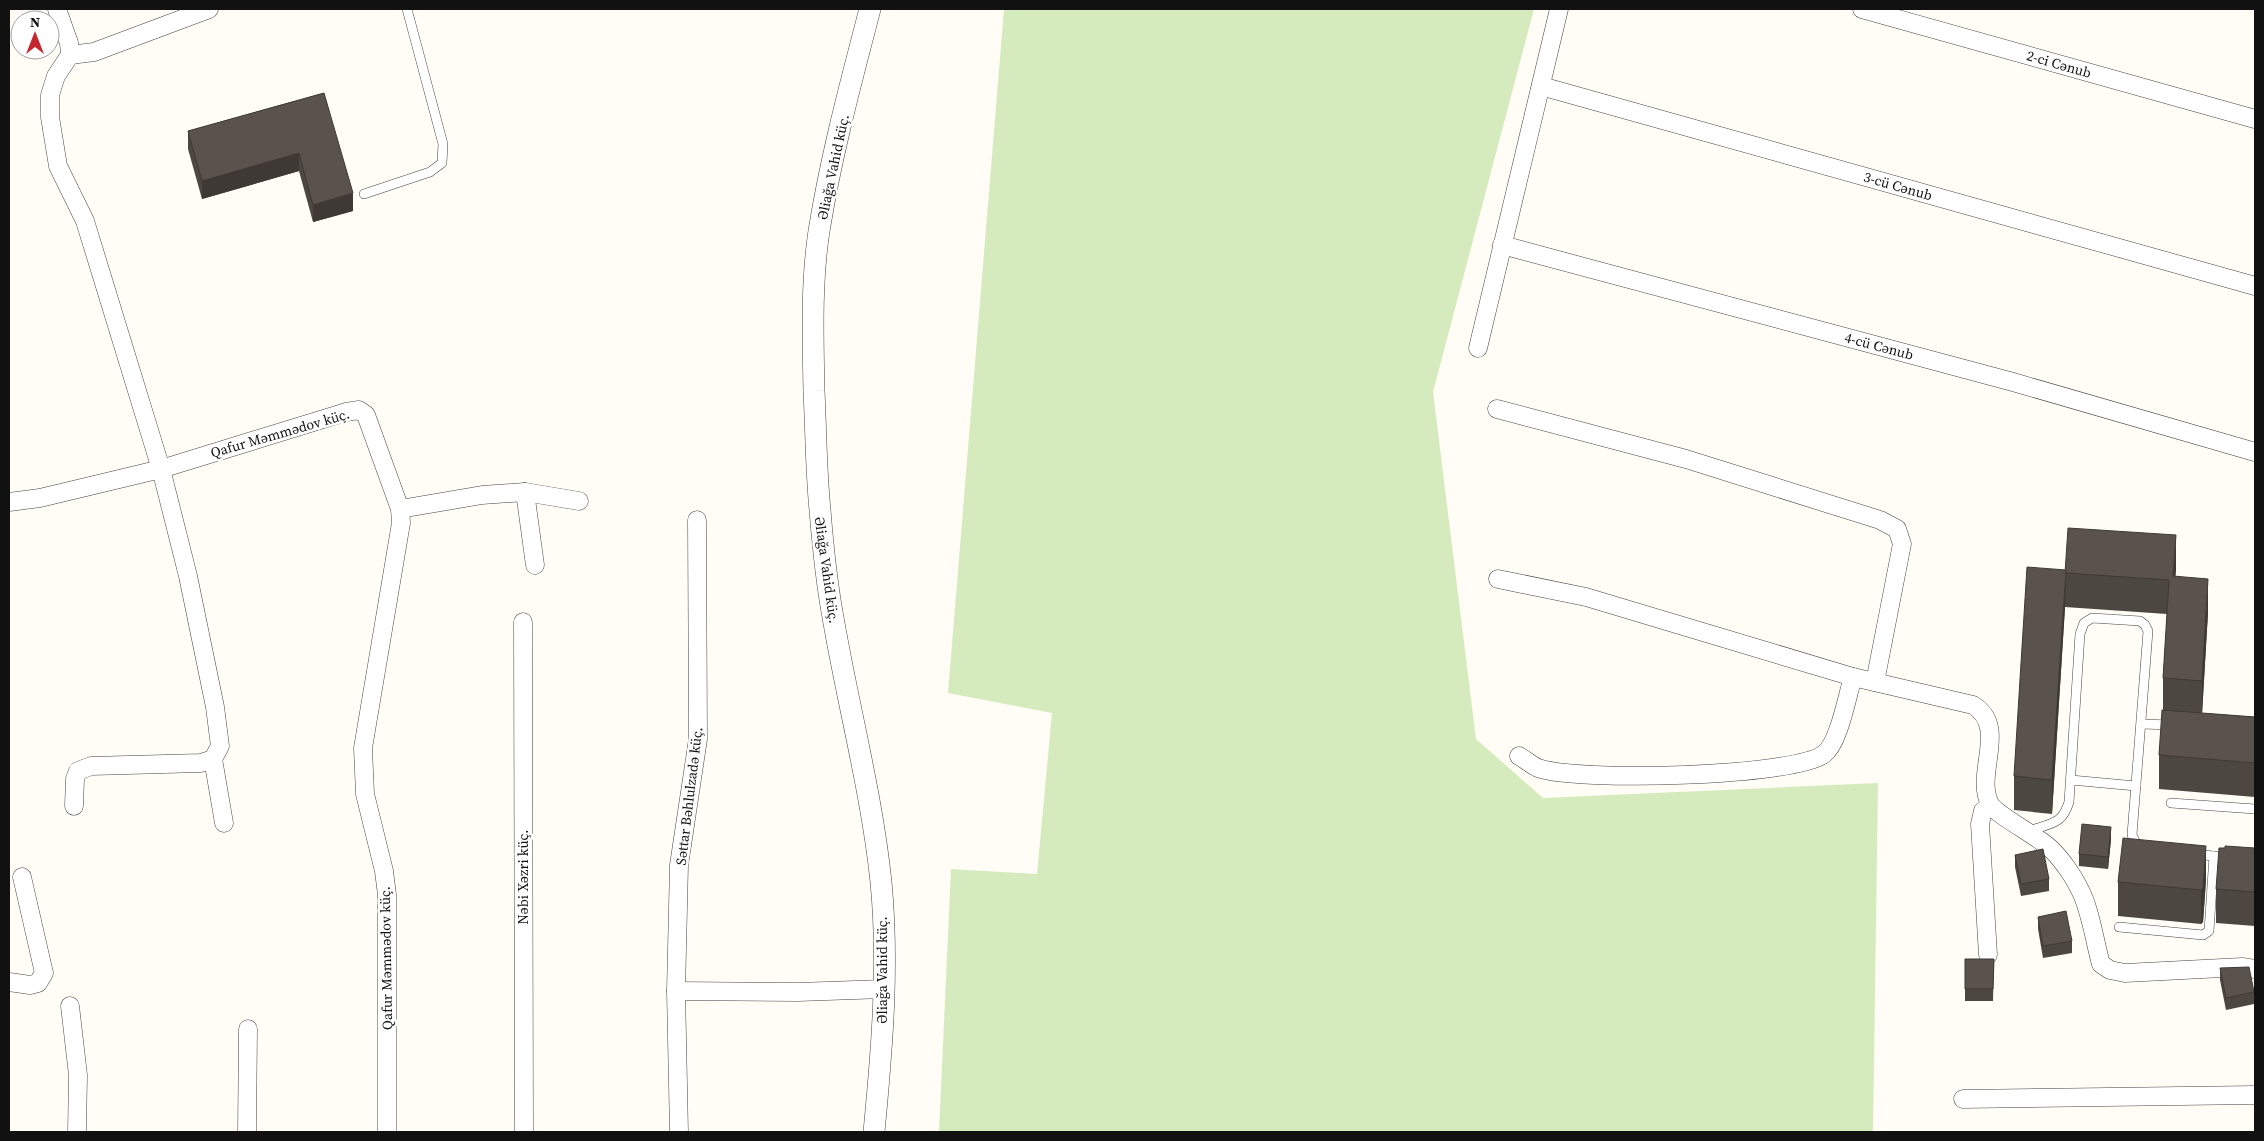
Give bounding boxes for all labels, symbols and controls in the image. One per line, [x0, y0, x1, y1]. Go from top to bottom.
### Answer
north arrow [10, 10, 60, 60]
text: N [30, 12, 40, 32]
street label: 2-ci Cənub [2024, 45, 2094, 83]
street label: Əliağa Vahid küç. [812, 112, 854, 222]
street label: 3-cü Cənub [1861, 167, 1935, 205]
street label: 4-cü Cənub [1842, 327, 1916, 365]
street label: Qafur Məmmədov küç. [208, 404, 352, 462]
street label: Əliağa Vahid küç. [810, 515, 844, 625]
street label: Səttar Bəhlulzadə küç. [671, 726, 707, 866]
street label: Nəbi Xəzri küç. [513, 829, 533, 925]
street label: Qafur Məmmədov küç. [375, 886, 397, 1030]
street label: Əliağa Vahid küç. [872, 916, 892, 1024]

